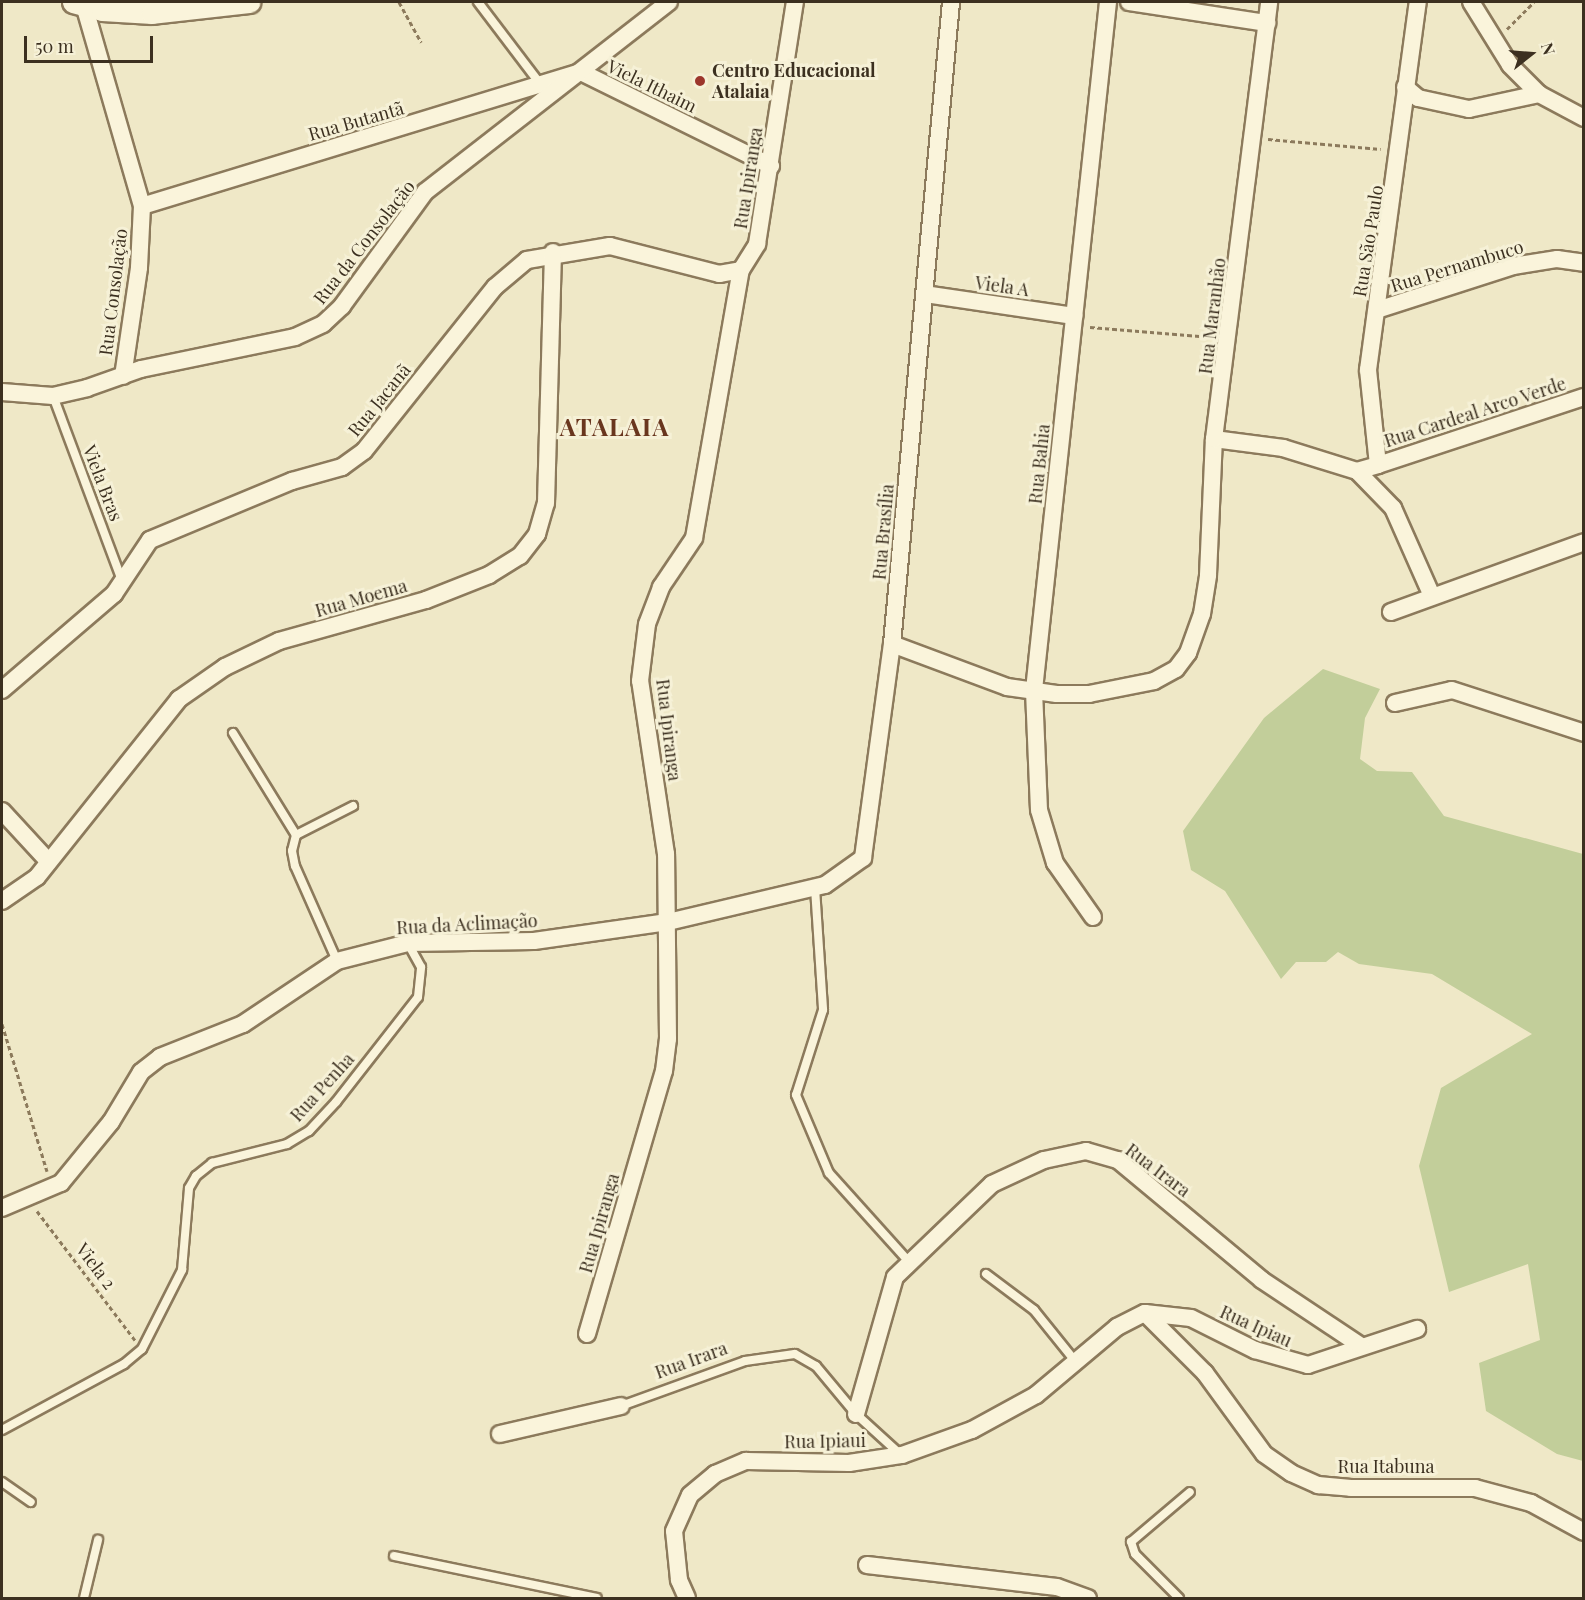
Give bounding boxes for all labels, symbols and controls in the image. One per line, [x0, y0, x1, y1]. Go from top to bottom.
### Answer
scale bar [27, 24, 156, 62]
north arrow [1501, 24, 1561, 84]
text: 50 m [35, 34, 74, 58]
text: N [1537, 40, 1560, 57]
street label: Viela Ithaim [604, 55, 700, 117]
place label: Centro Educacional Atalaia [712, 60, 876, 103]
marker: Centro Educacional Atalaia [693, 74, 707, 88]
street label: Rua Butantã [306, 97, 406, 145]
street label: Rua Ipiranga [729, 125, 767, 231]
street label: Rua da Consolação [309, 176, 419, 308]
street label: Rua São Paulo [1348, 183, 1388, 299]
street label: Rua Consolação [94, 227, 132, 357]
street label: Rua Pernambuco [1388, 236, 1526, 296]
street label: Rua Maranhão [1194, 256, 1230, 376]
street label: Viela A [973, 271, 1031, 301]
street label: Rua Jacanã [343, 359, 415, 441]
street label: Rua Cardeal Arco Verde [1381, 372, 1569, 452]
district label: ATALAIA [560, 413, 670, 441]
street label: Rua Bahia [1024, 423, 1054, 505]
street label: Viela Bras [79, 442, 127, 524]
street label: Rua Brasília [868, 483, 898, 581]
street label: Rua Moema [312, 575, 410, 621]
street label: Rua Ipiranga [652, 678, 686, 782]
street label: Rua da Aclimação [395, 909, 539, 939]
street label: Rua Penha [285, 1048, 359, 1126]
street label: Rua Irara [1121, 1139, 1195, 1201]
street label: Rua Ipiranga [574, 1171, 624, 1275]
street label: Viela 2 [72, 1239, 120, 1293]
street label: Rua Ipiau [1217, 1301, 1295, 1351]
street label: Rua Irara [652, 1337, 730, 1383]
street label: Rua Ipiaui [784, 1429, 866, 1453]
street label: Rua Itabuna [1337, 1455, 1435, 1477]

